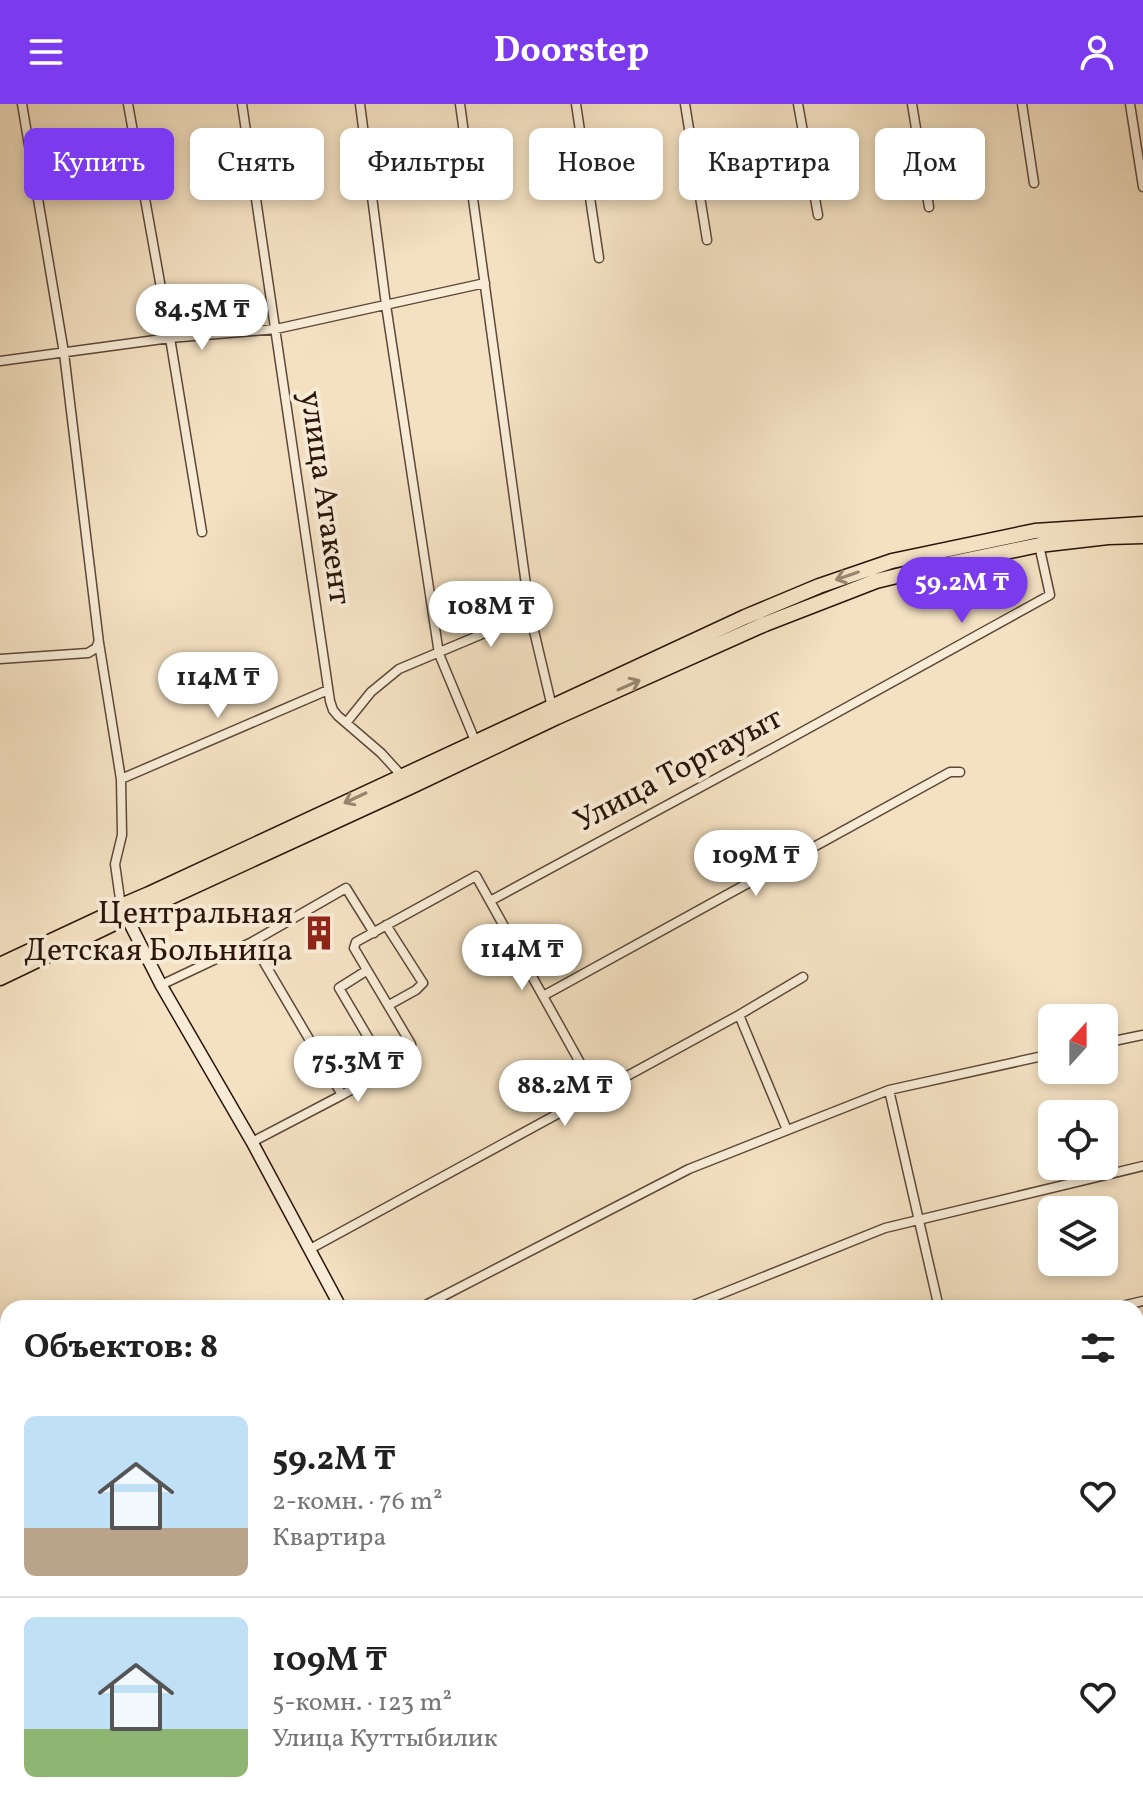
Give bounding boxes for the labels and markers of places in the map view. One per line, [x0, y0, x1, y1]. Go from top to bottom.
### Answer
pin: 84.5M ₸ [128, 284, 276, 352]
pin: 59.2M ₸ [888, 557, 1036, 625]
pin: 108M ₸ [426, 581, 556, 649]
pin: 114M ₸ [153, 652, 283, 720]
pin: 109M ₸ [691, 830, 821, 898]
place label: Центральная Детская Больница [24, 893, 293, 974]
building icon: Центральная Детская Больница [300, 914, 338, 952]
pin: 114M ₸ [457, 924, 587, 992]
pin: 75.3M ₸ [284, 1036, 432, 1104]
pin: 88.2M ₸ [491, 1060, 639, 1128]

